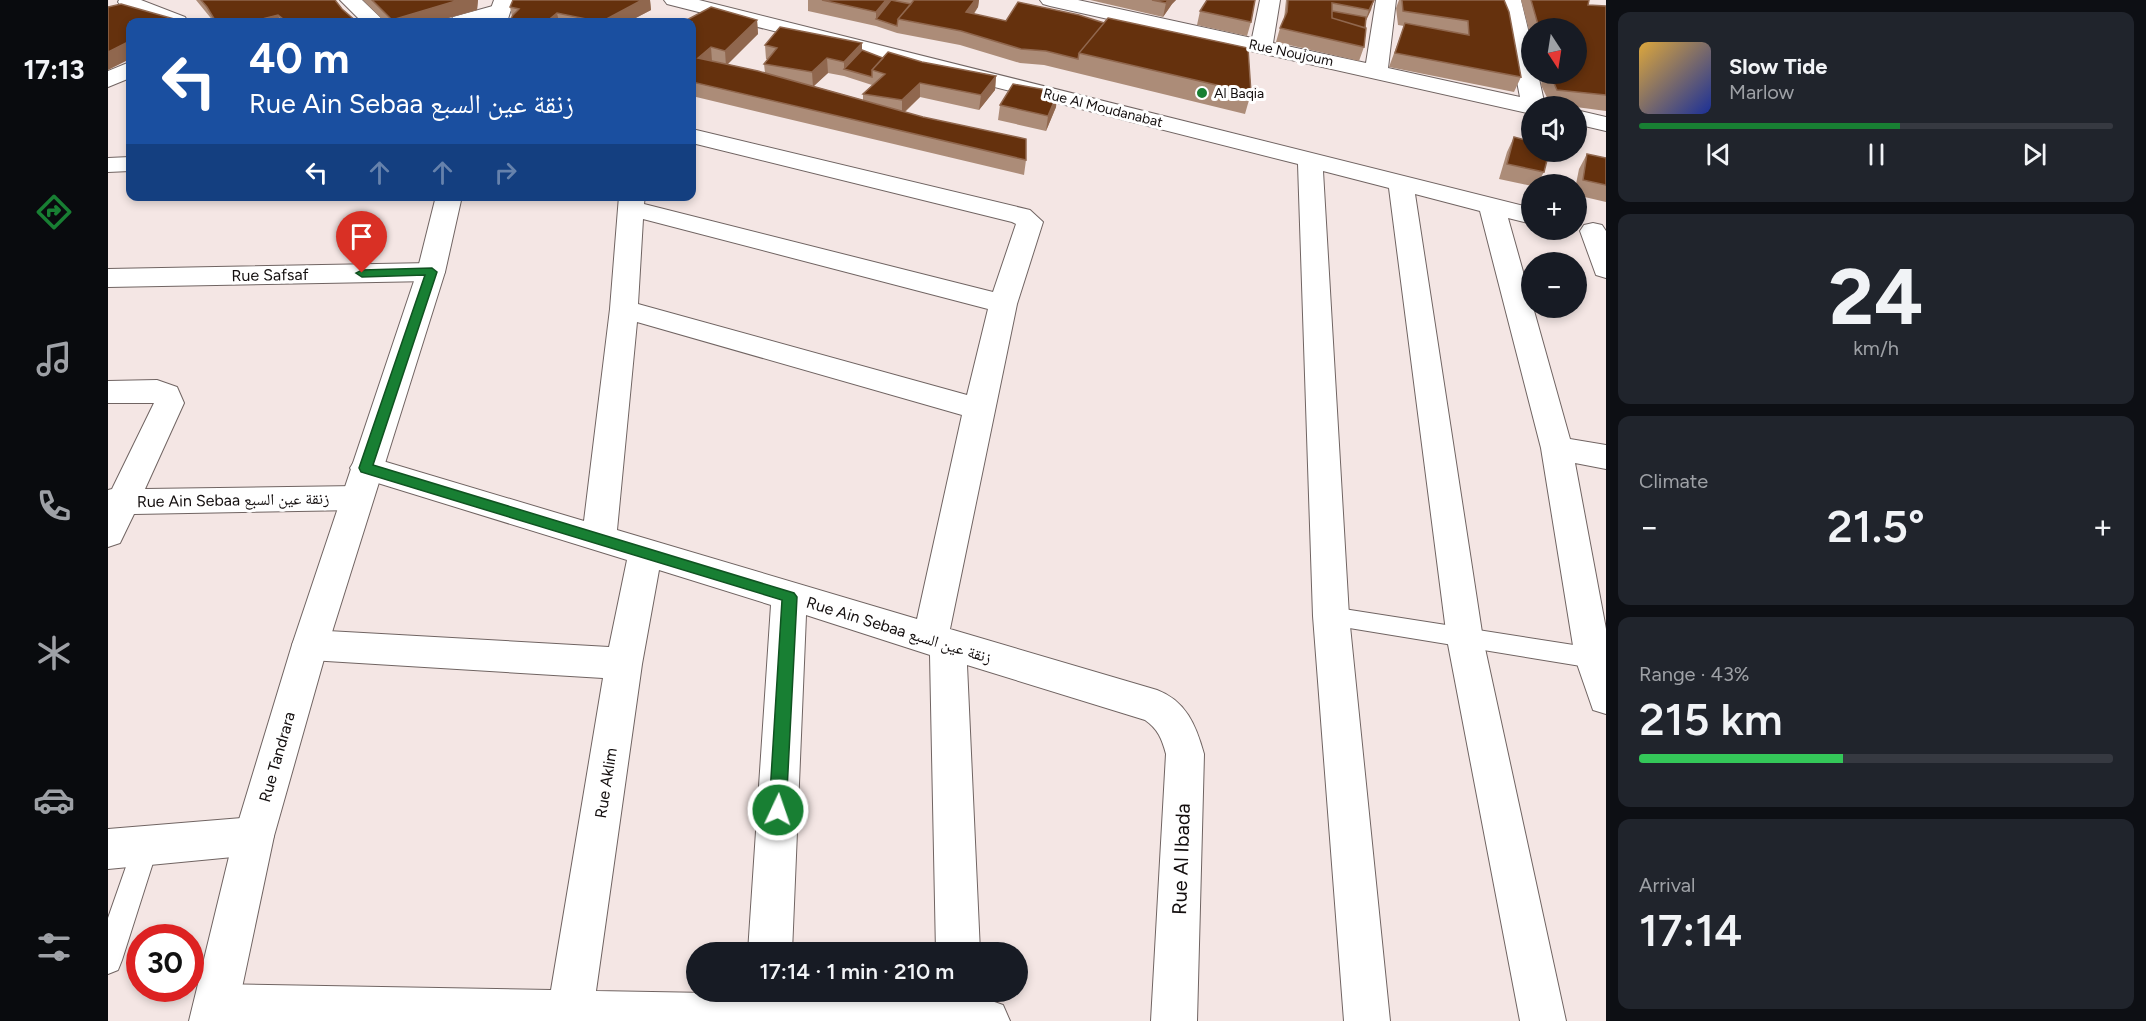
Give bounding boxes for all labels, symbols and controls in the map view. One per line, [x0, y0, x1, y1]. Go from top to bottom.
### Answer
north arrow [1521, 18, 1587, 84]
map controls [1521, 18, 1587, 318]
text: 40 m [249, 33, 349, 84]
street label: Rue Noujoum [1247, 36, 1335, 70]
icon: left [150, 42, 228, 120]
text: 17:13 [24, 53, 84, 86]
text: Slow Tide [1729, 53, 1828, 80]
text: Marlow [1729, 80, 1794, 104]
street label: Rue Al Moudanabat [1042, 85, 1164, 131]
place label: Al Baqia [1214, 85, 1264, 102]
marker: Al Baqia [1195, 86, 1209, 100]
text: Rue Ain Sebaa زنقة عين السبع [249, 87, 574, 120]
button: sound [1521, 96, 1587, 162]
icon: previous [1702, 138, 1735, 171]
icon: pause [1860, 138, 1893, 171]
icon: next [2018, 138, 2051, 171]
icon: left [300, 156, 333, 189]
icon: ahead [363, 156, 396, 189]
icon: ahead [426, 156, 459, 189]
icon: right [489, 156, 522, 189]
button: + [1521, 174, 1587, 240]
icon: directions [33, 191, 75, 233]
pin [336, 211, 387, 273]
icon: arrive [345, 220, 378, 253]
text: 24 [1829, 250, 1923, 344]
button: − [1521, 252, 1587, 318]
street label: Rue Safsaf [231, 265, 309, 285]
text: km/h [1853, 336, 1899, 360]
icon: music [33, 338, 75, 380]
text: Climate [1639, 469, 1708, 493]
icon: phone [33, 485, 75, 527]
street label: Rue Ain Sebaa زنقة عين السبع [137, 489, 329, 512]
text: 21.5° [1827, 499, 1925, 553]
text: − [1639, 507, 1660, 546]
text: + [2092, 507, 2113, 546]
street label: Rue Ain Sebaa زنقة عين السبع [804, 593, 994, 668]
icon: climate [33, 632, 75, 674]
text: Range · 43% [1639, 662, 1750, 686]
text: 215 km [1639, 692, 1783, 746]
street label: Rue Tandrara [255, 710, 299, 804]
street label: Rue Aklim [591, 746, 621, 820]
position arrow [746, 778, 810, 842]
icon: car [33, 779, 75, 821]
street label: Rue Al Ibada [1167, 803, 1195, 915]
text: Arrival [1639, 873, 1695, 897]
text: 17:14 [1639, 903, 1742, 957]
speed limit sign: 30 [126, 924, 204, 1002]
icon: filters [33, 926, 75, 968]
text: 17:14 · 1 min · 210 m [760, 958, 954, 985]

